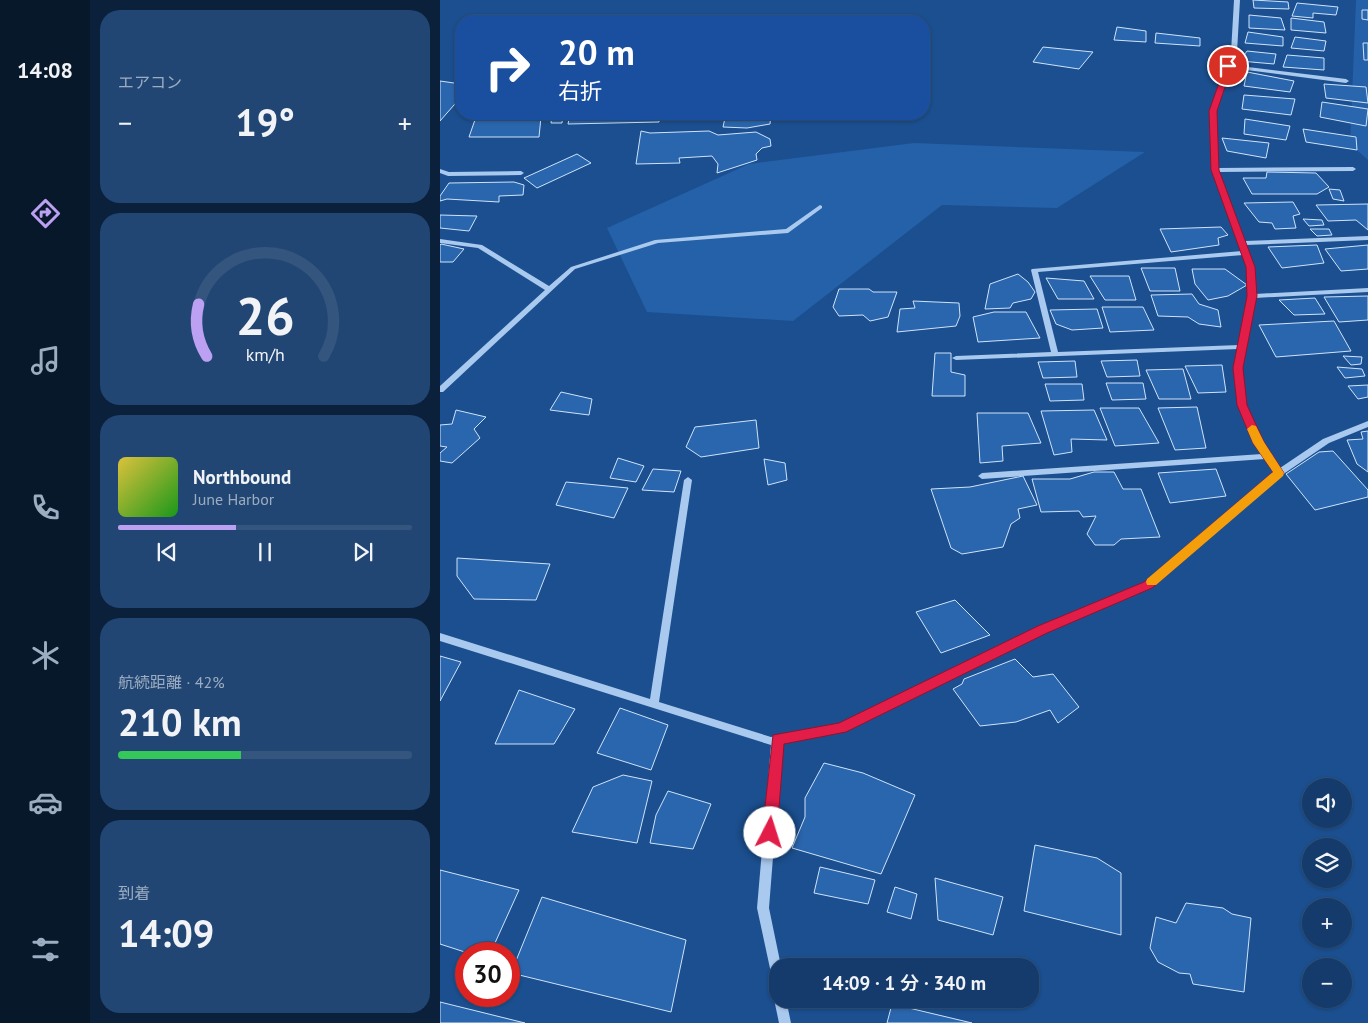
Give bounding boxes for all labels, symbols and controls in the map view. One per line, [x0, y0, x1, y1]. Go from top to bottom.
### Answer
text: 20 m [558, 29, 635, 75]
icon: right [475, 35, 540, 100]
pin [1207, 45, 1249, 87]
icon: arrive [1214, 52, 1242, 80]
text: 14:08 [17, 56, 73, 84]
text: エアコン [118, 72, 182, 92]
text: 右折 [558, 77, 602, 105]
text: 19° [235, 97, 295, 146]
text: − [118, 104, 132, 141]
text: + [398, 104, 412, 141]
icon: directions [28, 196, 63, 231]
text: 26 [236, 282, 294, 349]
icon: music [28, 343, 63, 378]
text: km/h [245, 343, 285, 366]
text: Northbound [193, 465, 291, 489]
text: June Harbor [193, 489, 274, 509]
icon: phone [28, 490, 63, 525]
icon: previous [153, 538, 181, 566]
icon: pause [251, 538, 279, 566]
icon: next [349, 538, 377, 566]
icon: climate [28, 638, 63, 673]
text: 航続距離 · 42% [118, 672, 225, 692]
text: 210 km [118, 697, 242, 746]
map controls [1302, 778, 1352, 1008]
button: sound [1302, 778, 1352, 828]
icon: car [28, 785, 63, 820]
position arrow [743, 806, 795, 858]
button: layers [1302, 838, 1352, 888]
text: 到着 [118, 883, 150, 903]
button: + [1302, 898, 1352, 948]
text: 14:09 [118, 908, 214, 957]
icon: filters [28, 932, 63, 967]
speed limit sign: 30 [455, 942, 520, 1007]
button: − [1302, 958, 1352, 1008]
text: 14:09 · 1 分 · 340 m [822, 971, 986, 995]

